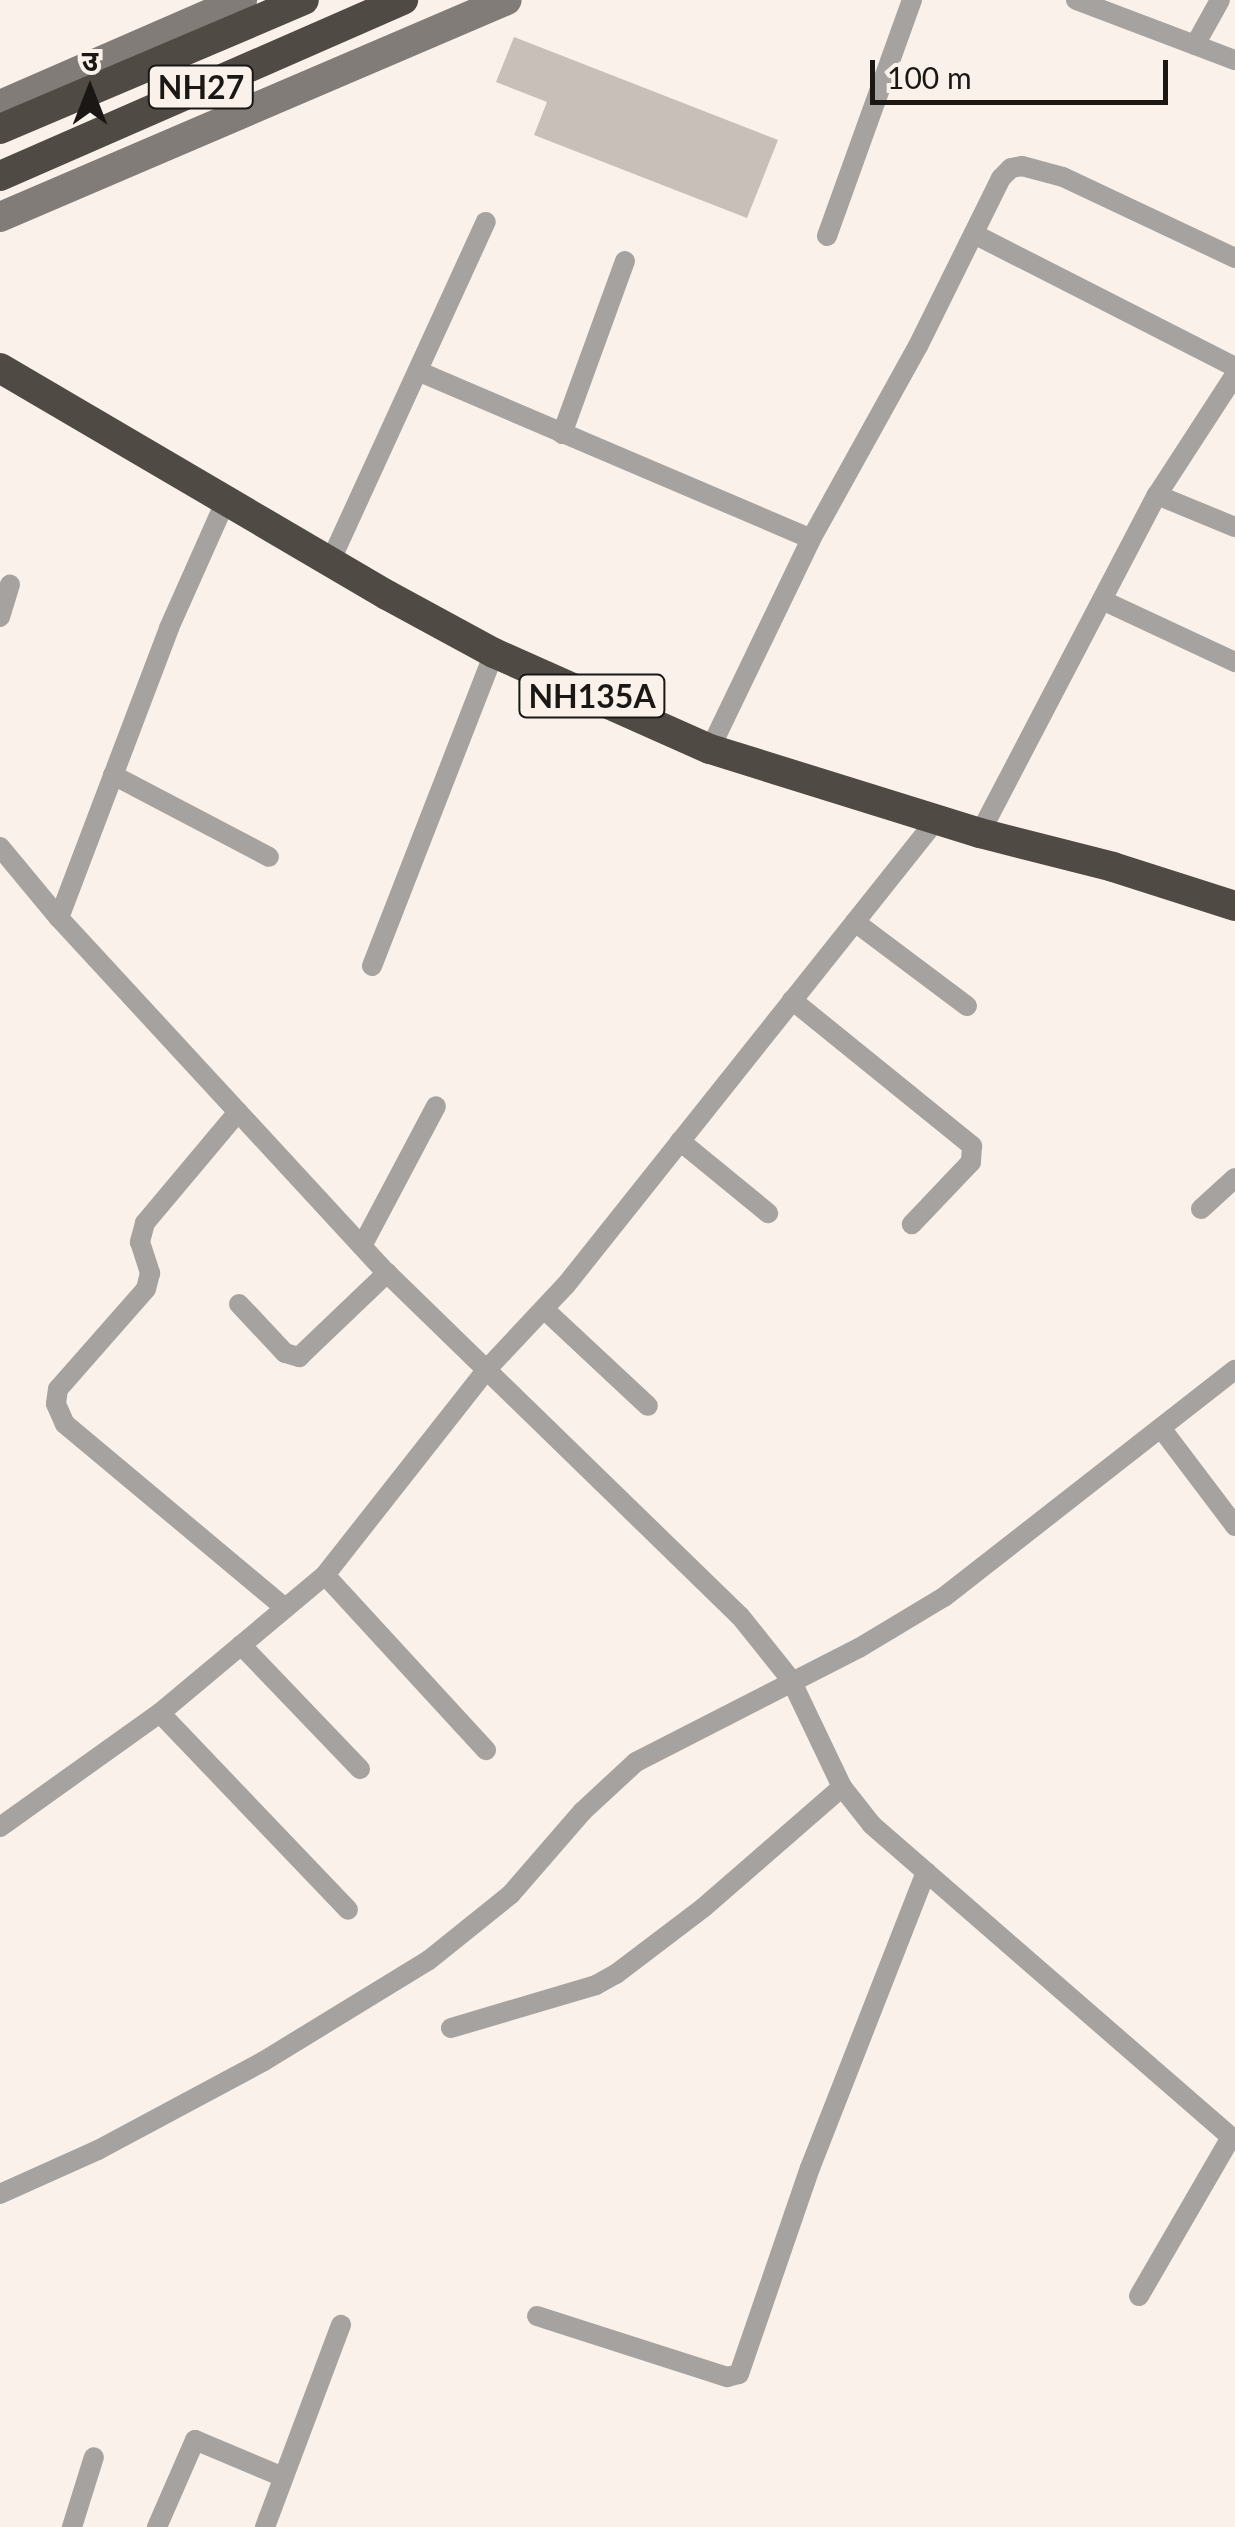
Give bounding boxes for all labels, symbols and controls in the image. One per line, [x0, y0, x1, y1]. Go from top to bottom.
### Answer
north arrow [40, 40, 140, 140]
scale bar [875, 40, 1172, 102]
text: उ [82, 43, 98, 77]
text: 100 m [887, 59, 972, 95]
road number: NH27 [146, 60, 256, 114]
road number: NH135A [517, 669, 667, 723]

